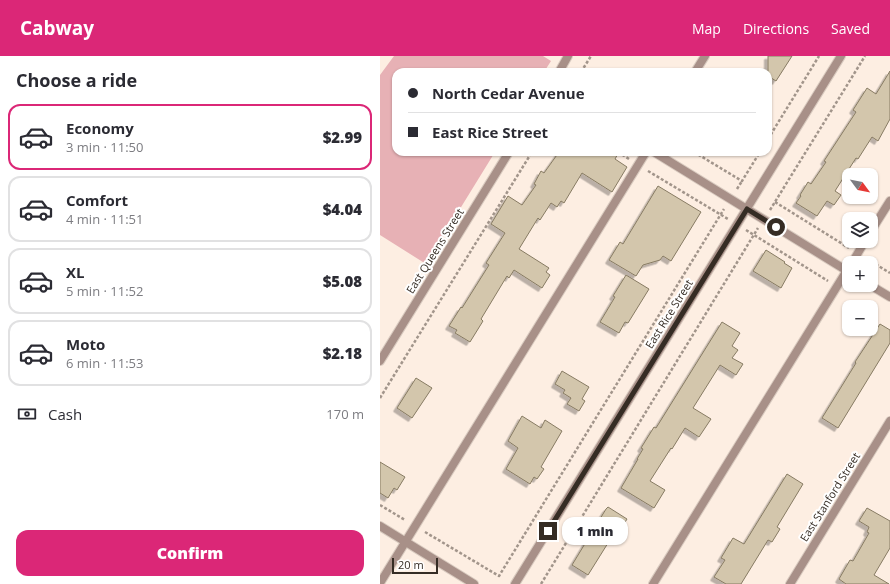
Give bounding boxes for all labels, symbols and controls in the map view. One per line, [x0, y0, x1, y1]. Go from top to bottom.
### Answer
text: Cabway [20, 15, 94, 41]
text: Map [692, 19, 721, 38]
text: Directions [743, 19, 809, 38]
text: Saved [831, 19, 870, 38]
text: Choose a ride [16, 68, 137, 92]
text: North Cedar Avenue [432, 83, 585, 103]
text: Economy [66, 118, 134, 138]
icon: car [18, 119, 54, 155]
text: East Rice Street [432, 122, 548, 142]
text: $2.99 [323, 127, 362, 147]
text: 3 min · 11:50 [66, 138, 143, 156]
north arrow [842, 168, 878, 204]
map controls [842, 168, 878, 336]
text: Comfort [66, 190, 128, 210]
icon: car [18, 191, 54, 227]
text: $4.04 [323, 199, 362, 219]
street label: East Queens Street [402, 205, 467, 296]
text: 4 min · 11:51 [66, 210, 143, 228]
button: layers [842, 212, 878, 248]
route start [767, 218, 785, 236]
button: + [842, 256, 878, 292]
text: XL [66, 262, 84, 282]
icon: car [18, 263, 54, 299]
text: $5.08 [323, 271, 362, 291]
street label: East Rice Street [641, 276, 696, 351]
text: 5 min · 11:52 [66, 282, 143, 300]
button: − [842, 300, 878, 336]
text: Moto [66, 334, 105, 354]
icon: car [18, 335, 54, 371]
text: $2.18 [323, 343, 362, 363]
text: 6 min · 11:53 [66, 354, 143, 372]
icon: cash [16, 403, 38, 425]
text: Cash [48, 404, 82, 424]
text: 170 m [326, 405, 364, 423]
street label: East Stanford Street [796, 449, 863, 544]
callout: 1 min [562, 517, 628, 545]
route end [539, 522, 557, 540]
text: 1 min [577, 522, 613, 540]
button: Confirm [16, 530, 364, 576]
scale bar [392, 556, 438, 575]
text: 20 m [398, 557, 424, 572]

